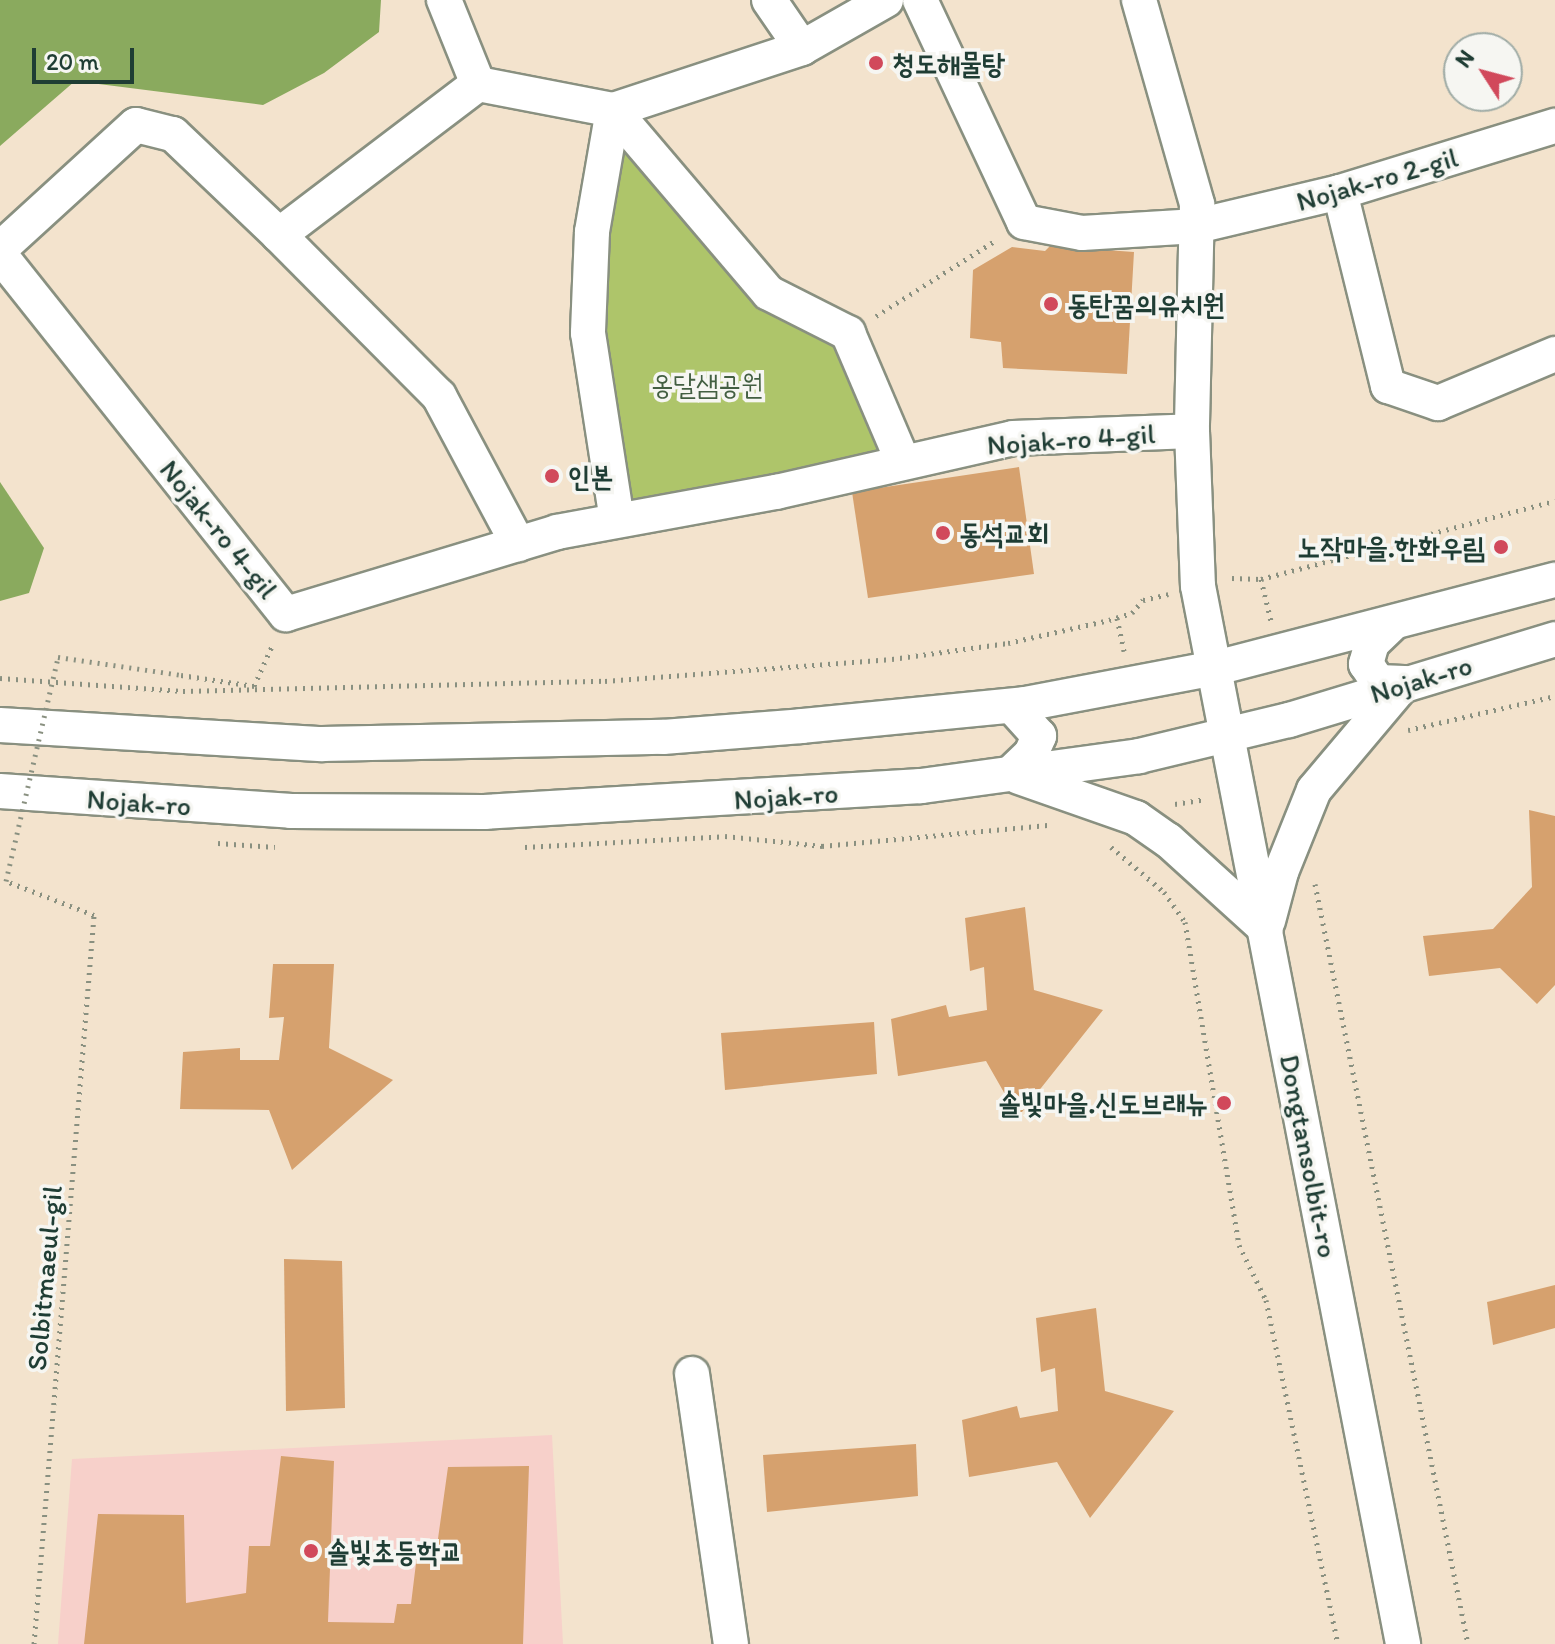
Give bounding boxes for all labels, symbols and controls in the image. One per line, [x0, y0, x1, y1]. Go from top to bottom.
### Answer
scale bar [36, 32, 138, 82]
north arrow [1443, 32, 1523, 112]
text: N [1450, 45, 1480, 73]
place label: 청도해물탕 [892, 46, 1005, 80]
text: 20 m [46, 47, 99, 76]
marker: 청도해물탕 [867, 54, 885, 72]
street label: Nojak-ro 2-gil [1292, 140, 1462, 218]
place label: 동탄꿈의유치원 [1067, 287, 1225, 321]
marker: 동탄꿈의유치원 [1042, 295, 1060, 313]
park label: 옹달샘공원 [651, 367, 763, 401]
street label: Nojak-ro 4-gil [986, 416, 1156, 462]
street label: Nojak-ro 4-gil [153, 453, 285, 605]
place label: 인본 [568, 459, 613, 493]
marker: 인본 [543, 467, 561, 485]
place label: 동석교회 [959, 516, 1049, 550]
marker: 동석교회 [934, 524, 952, 542]
place label: 노작마을.한화우림 [1298, 530, 1485, 564]
marker: 노작마을.한화우림 [1492, 538, 1510, 556]
street label: Nojak-ro [1366, 648, 1476, 710]
street label: Nojak-ro [733, 776, 839, 816]
street label: Nojak-ro [86, 782, 192, 822]
street label: Dongtansolbit-ro [1273, 1051, 1345, 1261]
place label: 솔빛마을.신도브래뉴 [998, 1086, 1208, 1120]
marker: 솔빛마을.신도브래뉴 [1215, 1094, 1233, 1112]
street label: Solbitmaeul-gil [19, 1184, 69, 1372]
place label: 솔빛초등학교 [327, 1534, 462, 1568]
marker: 솔빛초등학교 [302, 1542, 320, 1560]

